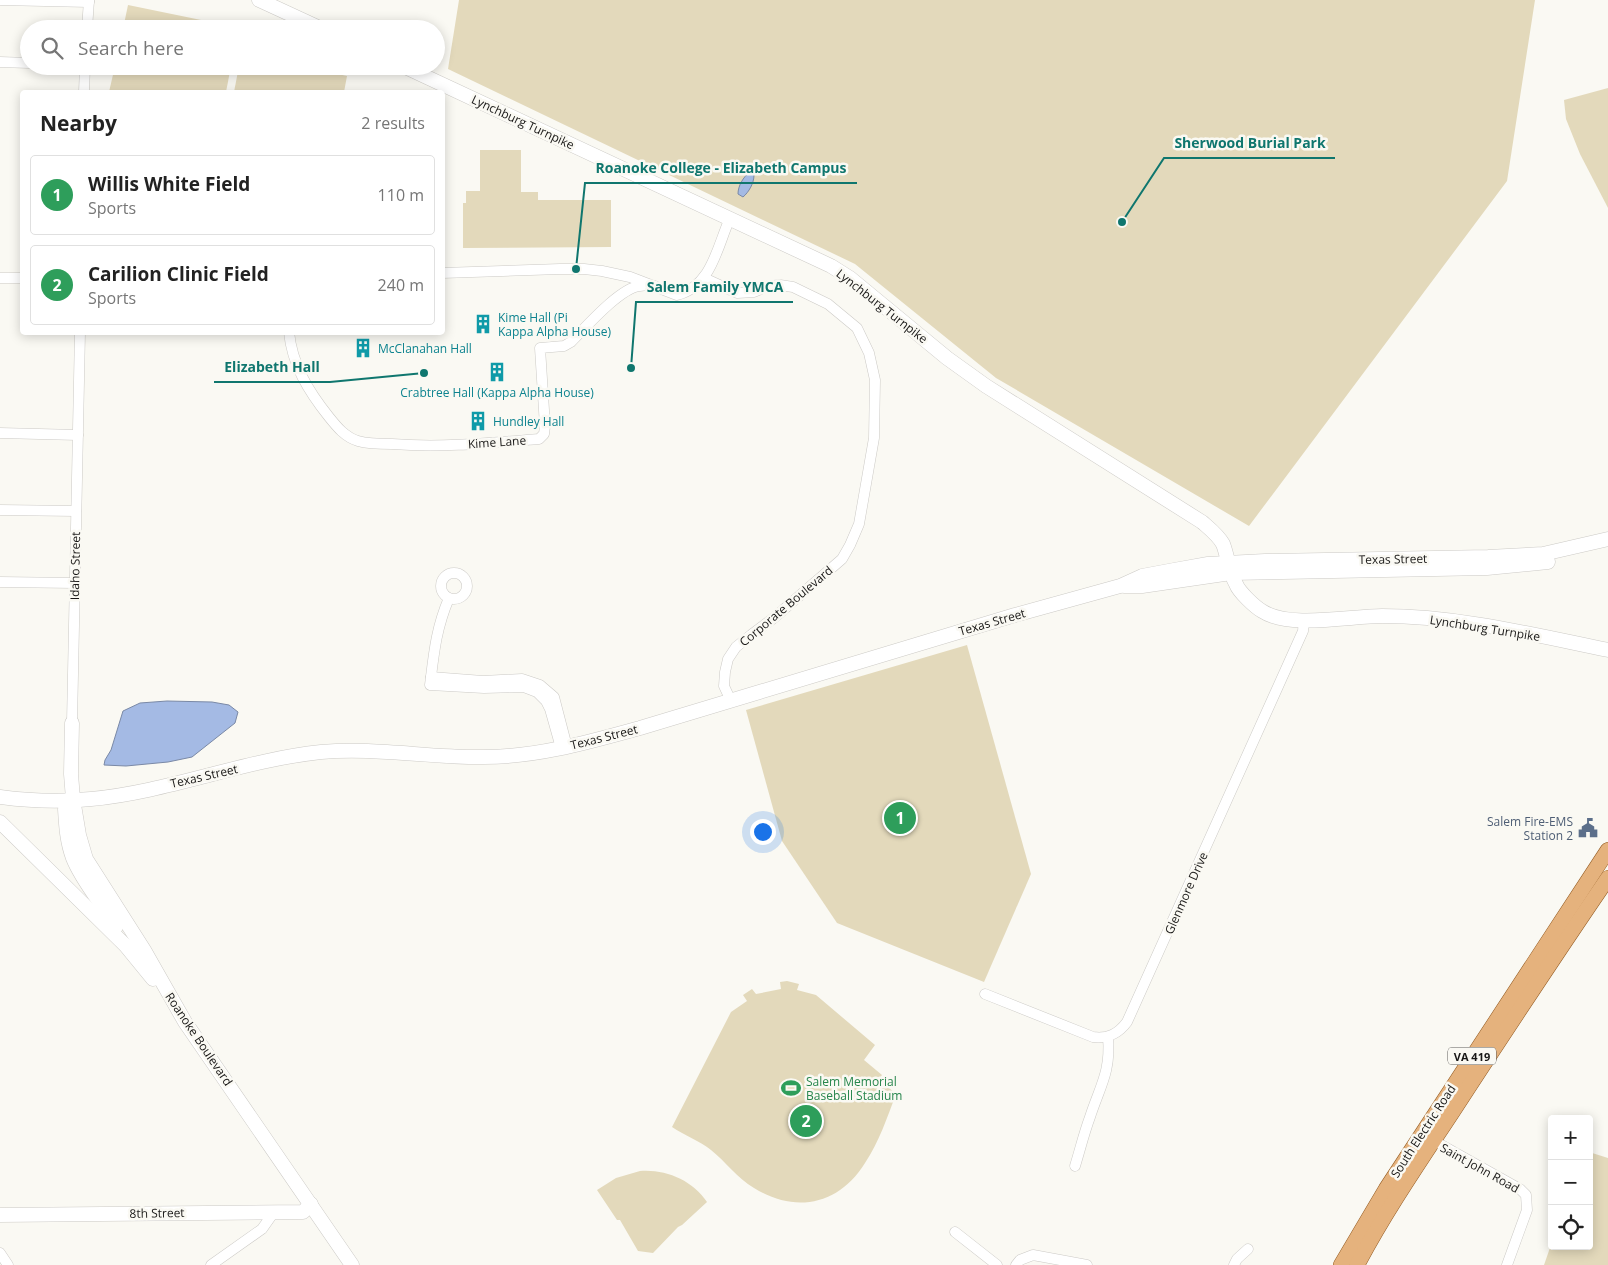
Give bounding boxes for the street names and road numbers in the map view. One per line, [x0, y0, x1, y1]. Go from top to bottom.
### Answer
street label: Lynchburg Turnpike [469, 91, 577, 153]
street label: Lynchburg Turnpike [833, 265, 931, 347]
street label: Kime Lane [467, 431, 527, 453]
street label: Idaho Street [66, 532, 84, 600]
street label: Texas Street [1359, 550, 1427, 568]
street label: Corporate Boulevard [736, 562, 836, 650]
street label: Texas Street [957, 604, 1027, 640]
street label: Lynchburg Turnpike [1429, 611, 1542, 645]
street label: Texas Street [569, 720, 639, 754]
street label: Texas Street [169, 760, 239, 792]
street label: Glenmore Drive [1160, 849, 1212, 937]
street label: Roanoke Boulevard [161, 989, 237, 1089]
road number: VA 419 [1448, 1048, 1496, 1064]
street label: South Electric Road [1387, 1081, 1459, 1181]
street label: Saint John Road [1437, 1139, 1523, 1197]
street label: 8th Street [129, 1204, 185, 1222]

